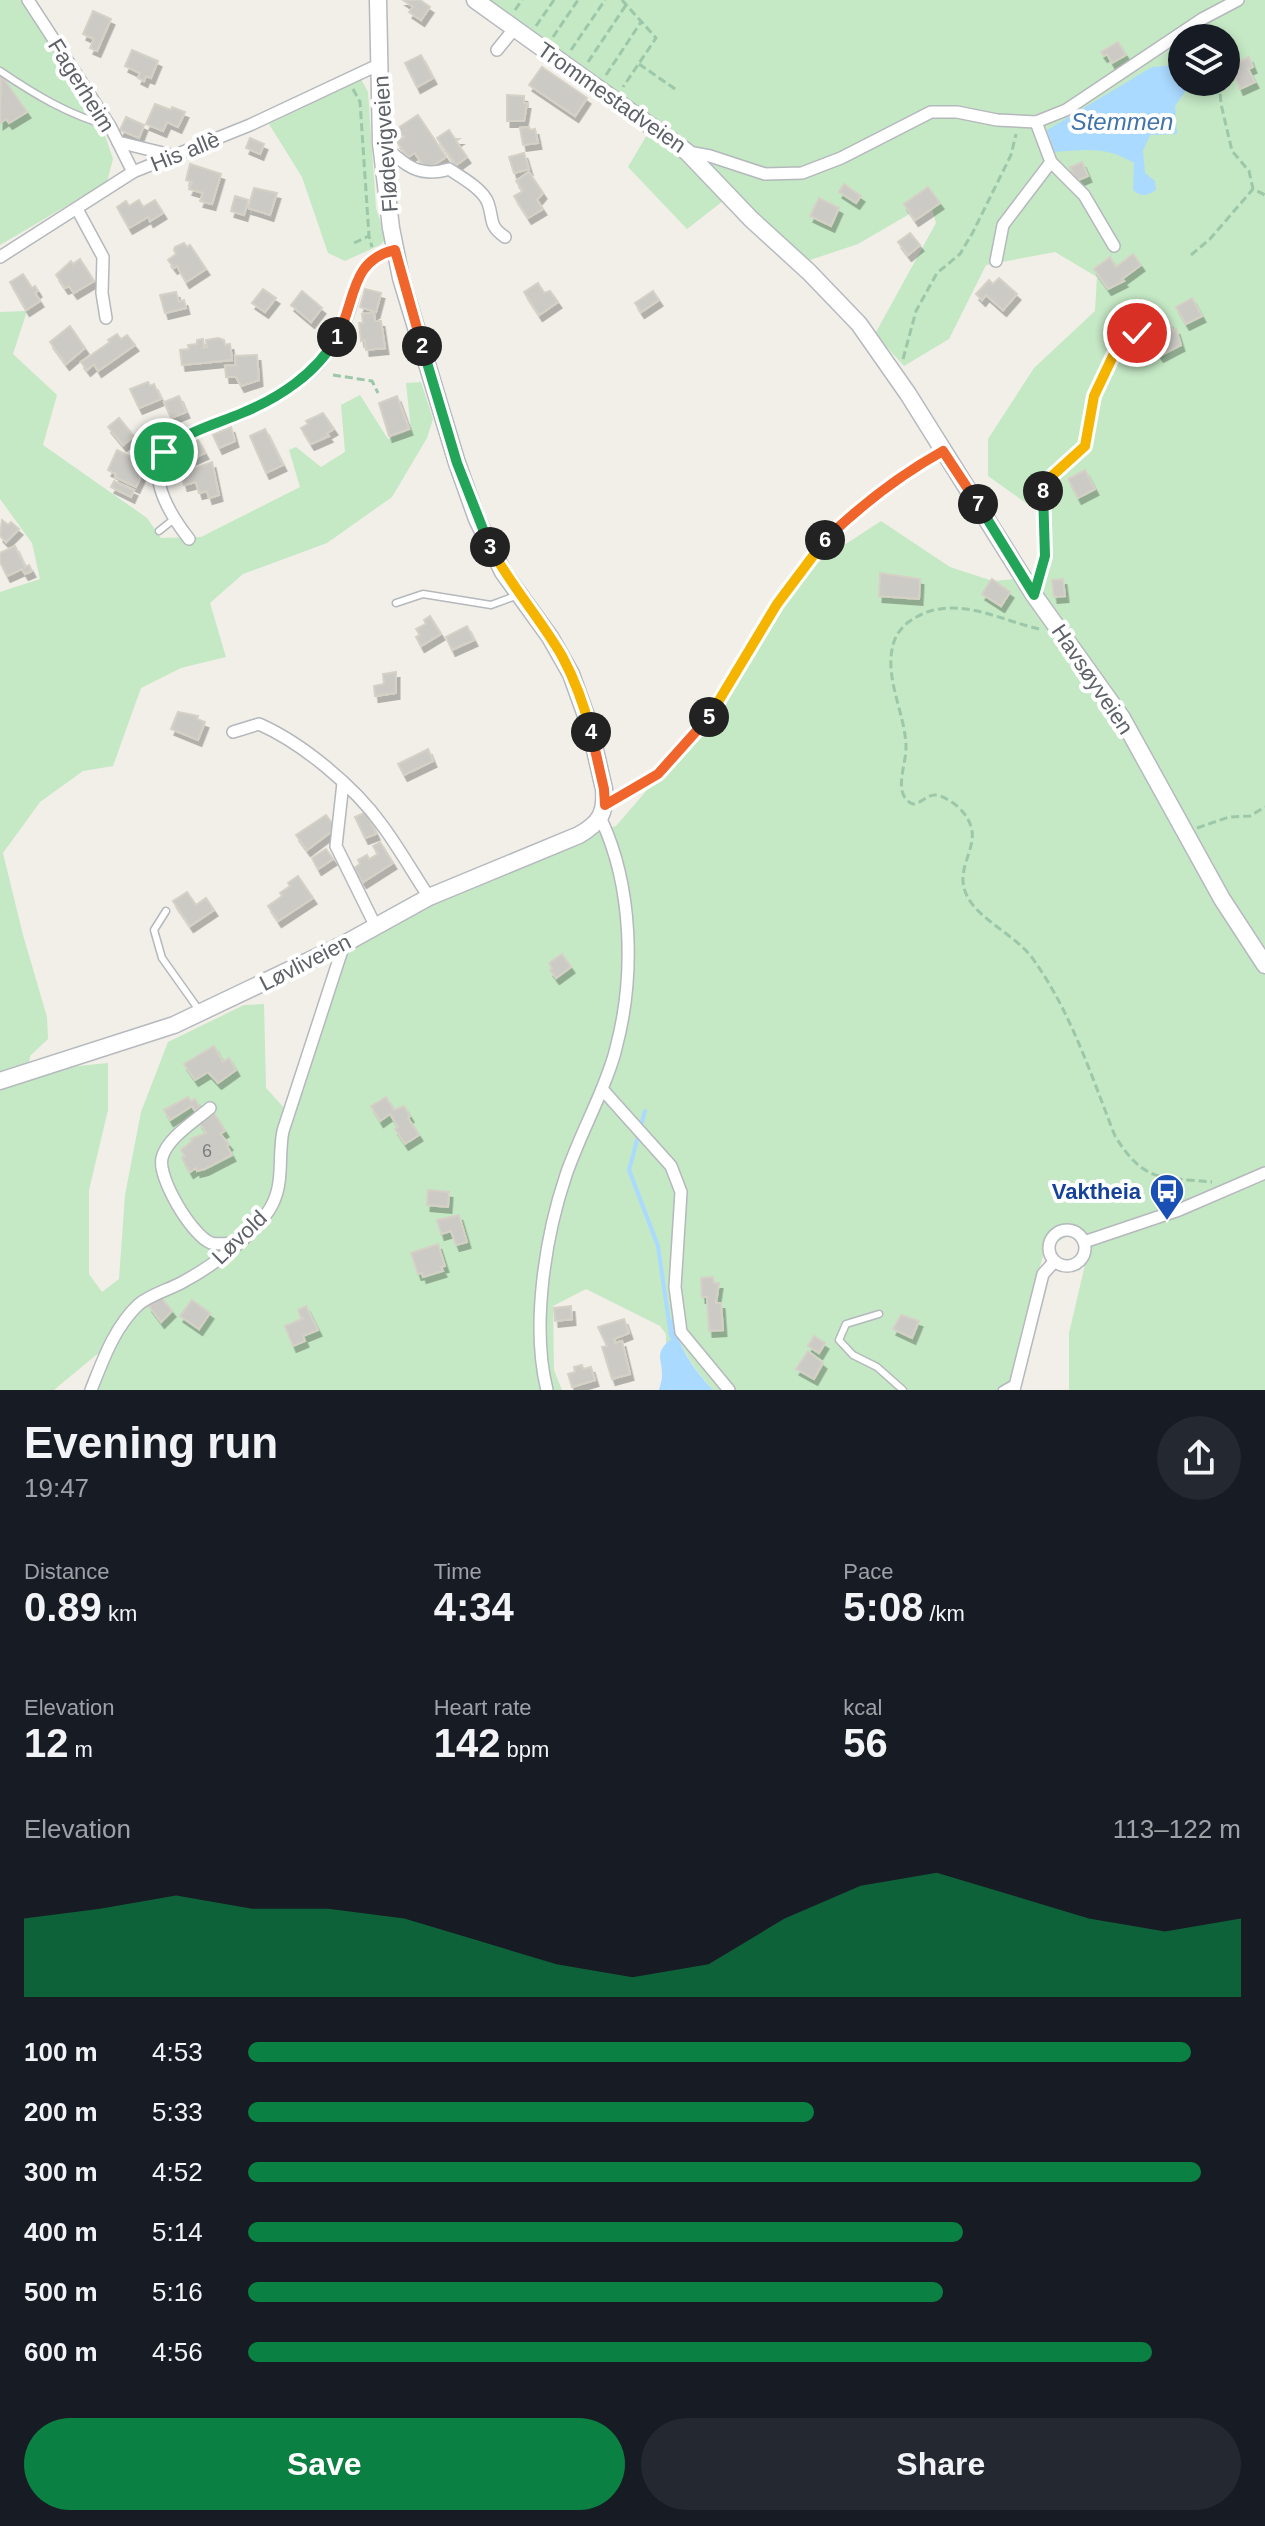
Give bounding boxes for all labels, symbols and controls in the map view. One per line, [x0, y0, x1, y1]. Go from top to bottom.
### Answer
map controls [1168, 24, 1240, 96]
button: layers [1168, 24, 1240, 96]
street label: Fagerheim [43, 34, 120, 136]
street label: Trommestadveien [533, 37, 691, 158]
street label: Flødevigveien [368, 75, 403, 213]
water label: Stemmen [1071, 108, 1173, 135]
street label: His allè [147, 126, 223, 177]
pin [1103, 299, 1171, 367]
icon: check [1115, 311, 1159, 355]
pin: 1 [317, 317, 357, 357]
text: 1 [331, 324, 343, 349]
pin: 2 [402, 326, 442, 366]
text: 2 [416, 333, 428, 358]
pin [130, 418, 198, 486]
icon: arrive [142, 430, 186, 474]
pin: 8 [1023, 471, 1063, 511]
text: 8 [1037, 478, 1049, 503]
pin: 7 [958, 484, 998, 524]
text: 7 [972, 491, 984, 516]
pin: 6 [805, 520, 845, 560]
pin: 3 [470, 527, 510, 567]
text: 6 [819, 527, 831, 552]
text: 3 [484, 534, 496, 559]
street label: Havsøyveien [1047, 620, 1139, 739]
pin: 5 [689, 697, 729, 737]
text: 5 [703, 704, 715, 729]
pin: 4 [571, 712, 611, 752]
text: 4 [585, 719, 597, 744]
street label: Løvliveien [255, 929, 355, 996]
house number: 6 [202, 1141, 212, 1161]
bus stop icon: Vaktheia [1148, 1172, 1186, 1222]
place label: Vaktheia [1052, 1179, 1142, 1204]
street label: Løvold [207, 1205, 272, 1269]
button: share [1157, 1416, 1241, 1500]
text: Evening run [24, 1418, 278, 1467]
text: 19:47 [24, 1473, 89, 1503]
text: Distance [24, 1559, 110, 1584]
text: Time [434, 1559, 482, 1584]
text: Pace [843, 1559, 893, 1584]
text: 0.89 [24, 1585, 102, 1629]
text: 4:34 [434, 1585, 514, 1629]
text: 5:08 [843, 1585, 923, 1629]
text: km [102, 1601, 137, 1626]
text: /km [923, 1601, 965, 1626]
text: Elevation [24, 1695, 115, 1720]
text: Heart rate [434, 1695, 531, 1720]
text: kcal [843, 1695, 882, 1720]
text: 12 [24, 1721, 69, 1765]
text: 142 [434, 1721, 500, 1765]
text: 56 [843, 1721, 888, 1765]
text: m [69, 1737, 93, 1762]
text: bpm [500, 1737, 549, 1762]
text: Elevation [24, 1814, 131, 1844]
text: 113–122 m [1113, 1814, 1241, 1844]
text: 100 m [24, 2037, 98, 2067]
text: 4:53 [152, 2037, 203, 2067]
text: 200 m [24, 2097, 98, 2127]
text: 5:33 [152, 2097, 203, 2127]
text: 300 m [24, 2157, 98, 2187]
text: 4:52 [152, 2157, 203, 2187]
text: 400 m [24, 2217, 98, 2247]
text: 5:14 [152, 2217, 203, 2247]
text: 500 m [24, 2277, 98, 2307]
text: 5:16 [152, 2277, 203, 2307]
text: 600 m [24, 2337, 98, 2367]
text: 4:56 [152, 2337, 203, 2367]
button: Save [24, 2418, 625, 2510]
button: Share [641, 2418, 1241, 2510]

